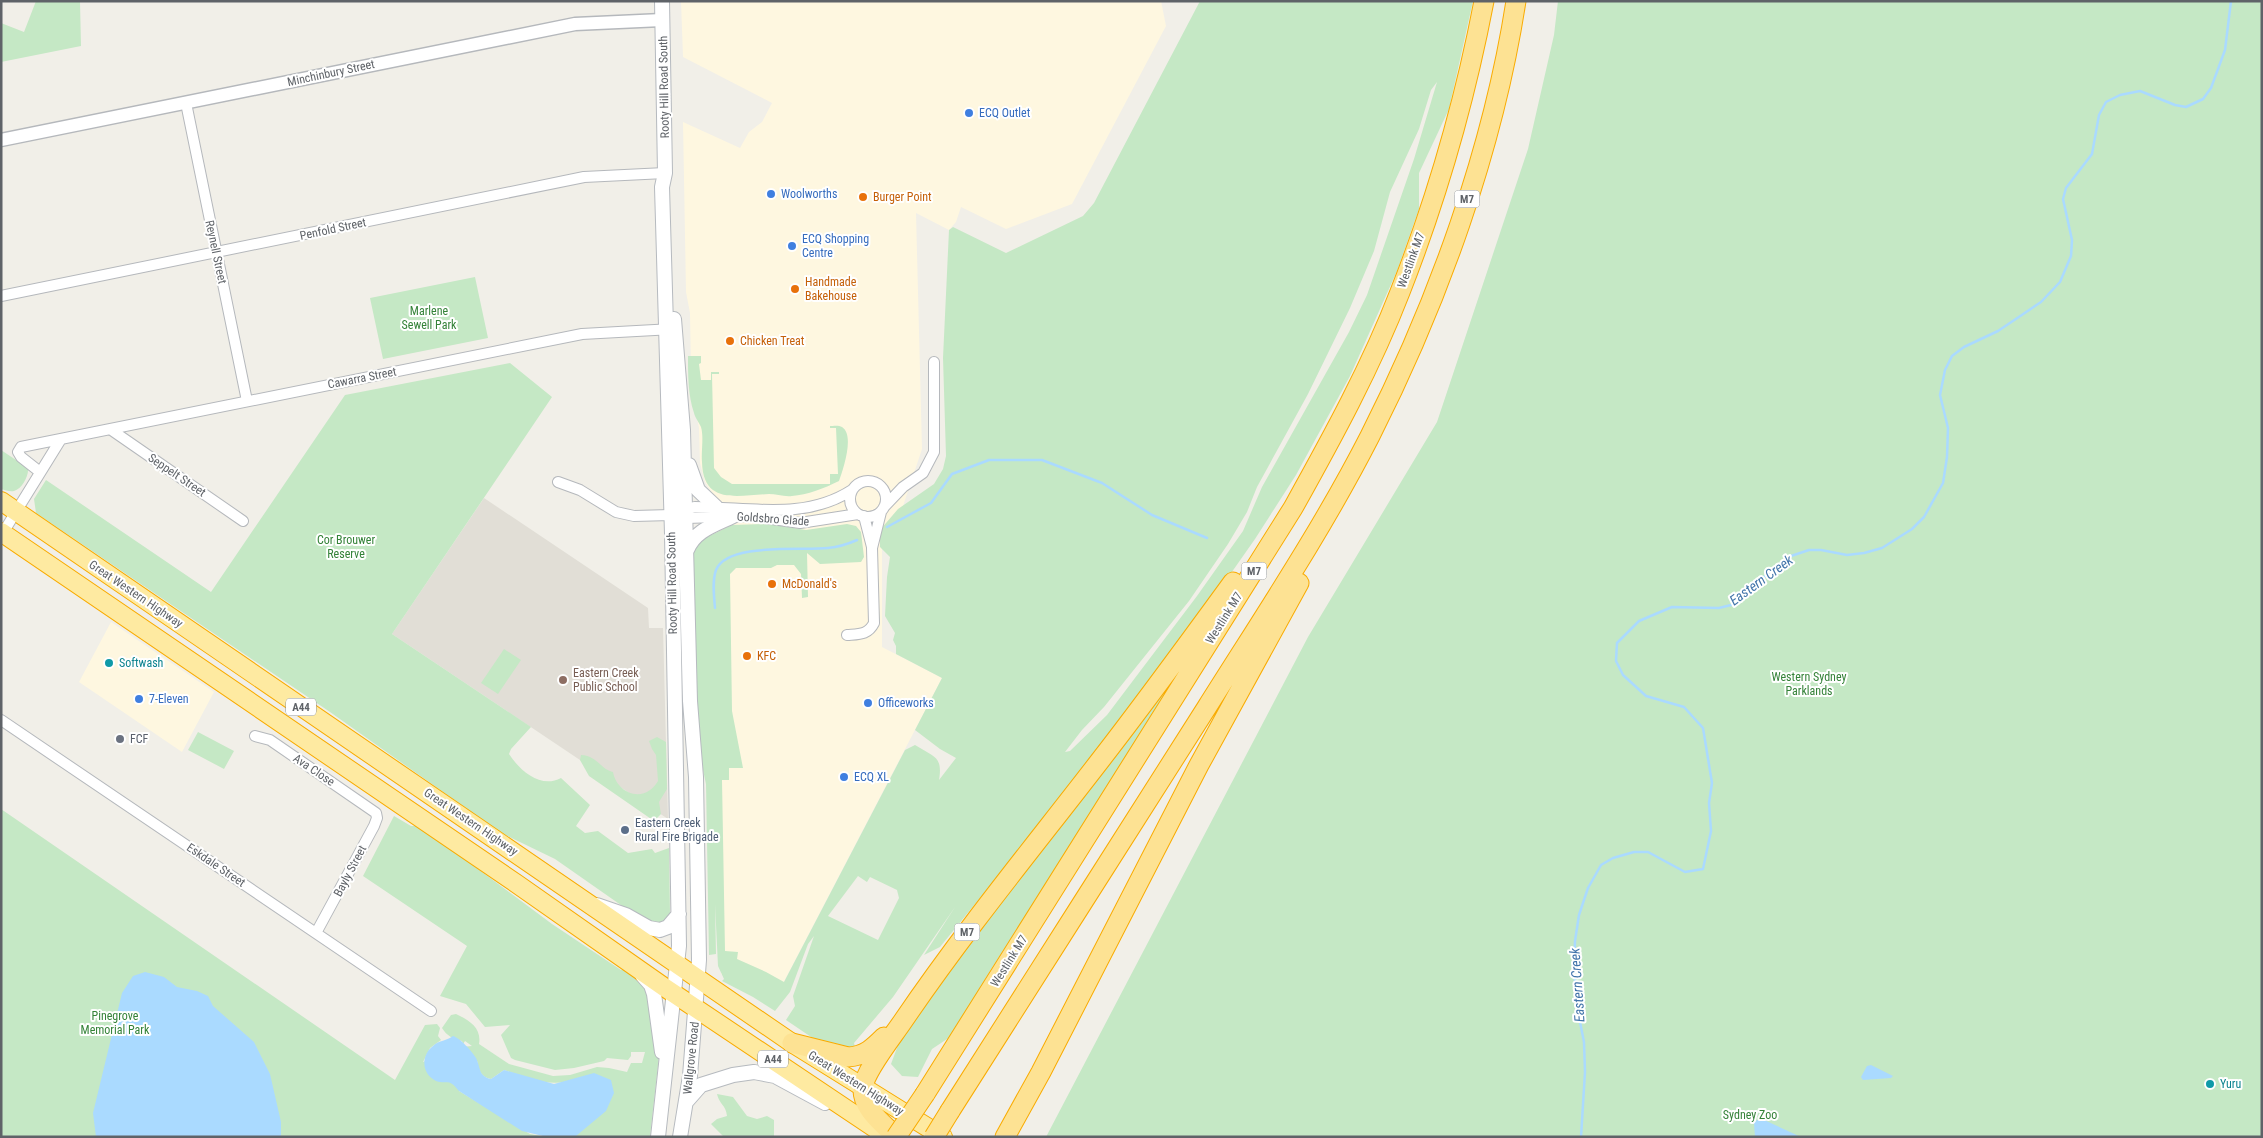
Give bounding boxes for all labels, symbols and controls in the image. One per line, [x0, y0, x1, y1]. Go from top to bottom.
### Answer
street label: Rooty Hill Road South [656, 35, 672, 138]
street label: Minchinbury Street [286, 57, 376, 89]
place label: ECQ Outlet [979, 106, 1031, 120]
marker: ECQ Outlet [963, 107, 975, 119]
place label: Woolworths [781, 187, 837, 201]
marker: Woolworths [765, 188, 777, 200]
place label: Burger Point [873, 190, 932, 204]
road number: M7 [1454, 190, 1480, 208]
marker: Burger Point [857, 191, 869, 203]
street label: Penfold Street [299, 215, 368, 243]
street label: Reynell Street [202, 219, 230, 286]
street label: Westlink M7 [1394, 230, 1428, 290]
place label: ECQ Shopping Centre [802, 232, 869, 260]
marker: ECQ Shopping Centre [786, 240, 798, 252]
place label: Handmade Bakehouse [805, 275, 857, 303]
marker: Handmade Bakehouse [789, 283, 801, 295]
park label: Marlene Sewell Park [402, 304, 457, 332]
place label: Chicken Treat [740, 334, 805, 348]
marker: Chicken Treat [724, 335, 736, 347]
street label: Cawarra Street [326, 364, 398, 392]
street label: Seppelt Street [146, 451, 209, 500]
street label: Goldsbro Glade [736, 509, 810, 529]
street label: Rooty Hill Road South [664, 531, 680, 634]
park label: Cor Brouwer Reserve [317, 533, 375, 561]
water label: Eastern Creek [1726, 551, 1796, 608]
street label: Great Western Highway [86, 557, 186, 631]
road number: M7 [1242, 562, 1266, 580]
place label: McDonald's [782, 577, 837, 591]
marker: McDonald's [766, 578, 778, 590]
street label: Westlink M7 [1203, 590, 1245, 646]
place label: KFC [757, 649, 776, 663]
marker: KFC [741, 650, 753, 662]
place label: Softwash [119, 656, 164, 670]
marker: Softwash [103, 657, 115, 669]
place label: Eastern Creek Public School [573, 666, 639, 694]
park label: Western Sydney Parklands [1772, 670, 1846, 698]
marker: Eastern Creek Public School [557, 674, 569, 686]
place label: 7-Eleven [149, 692, 189, 706]
marker: 7-Eleven [133, 693, 145, 705]
place label: Officeworks [878, 696, 934, 710]
marker: Officeworks [862, 697, 874, 709]
road number: A44 [286, 699, 316, 716]
place label: FCF [130, 732, 149, 746]
marker: FCF [114, 733, 126, 745]
street label: Ava Close [291, 751, 338, 789]
place label: ECQ XL [854, 770, 889, 784]
marker: ECQ XL [838, 771, 850, 783]
street label: Great Western Highway [421, 785, 521, 859]
place label: Eastern Creek Rural Fire Brigade [635, 816, 719, 844]
marker: Eastern Creek Rural Fire Brigade [619, 824, 631, 836]
street label: Eskdale Street [184, 840, 248, 890]
street label: Bayly Street [331, 843, 369, 899]
road number: M7 [954, 924, 980, 940]
street label: Westlink M7 [988, 933, 1030, 989]
water label: Eastern Creek [1566, 947, 1588, 1023]
park label: Pinegrove Memorial Park [81, 1009, 150, 1037]
street label: Wallgrove Road [680, 1021, 702, 1095]
street label: Great Western Highway [806, 1048, 906, 1118]
road number: A44 [758, 1050, 788, 1068]
place label: Yuru [2220, 1077, 2242, 1091]
marker: Yuru [2204, 1078, 2216, 1090]
park label: Sydney Zoo [1723, 1108, 1777, 1122]

